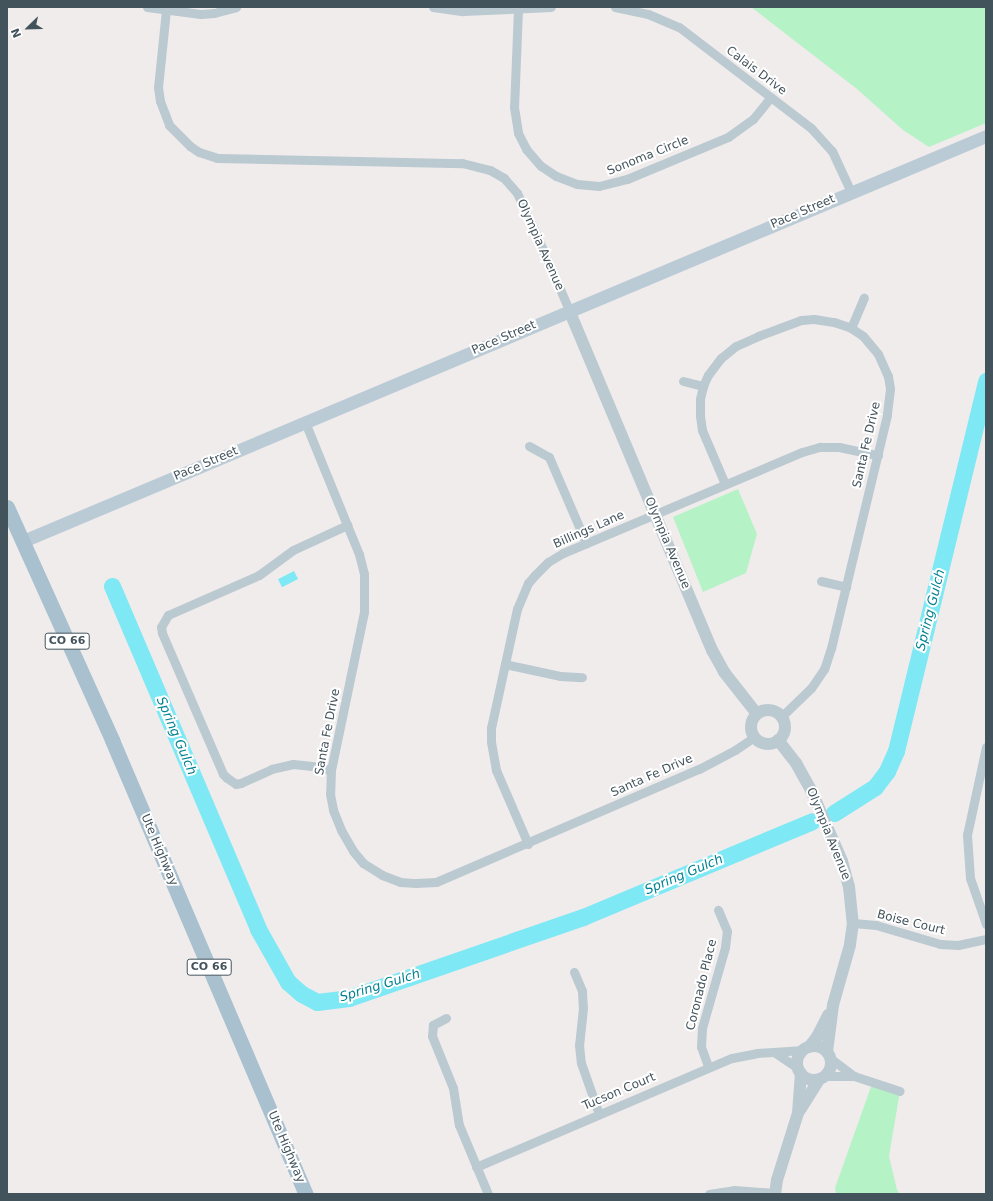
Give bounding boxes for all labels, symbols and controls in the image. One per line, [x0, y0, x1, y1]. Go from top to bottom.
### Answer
north arrow [8, 8, 48, 48]
text: N [9, 26, 24, 40]
street label: Calais Drive [723, 44, 789, 98]
street label: Sonoma Circle [605, 133, 691, 179]
street label: Pace Street [769, 192, 837, 232]
street label: Olympia Avenue [513, 197, 567, 293]
street label: Pace Street [470, 318, 538, 358]
street label: Santa Fe Drive [850, 401, 884, 489]
street label: Pace Street [172, 444, 240, 484]
street label: Olympia Avenue [641, 495, 693, 591]
street label: Billings Lane [551, 508, 627, 552]
water label: Spring Gulch [913, 568, 949, 652]
road number: CO 66 [44, 632, 90, 650]
street label: Santa Fe Drive [313, 687, 343, 777]
water label: Spring Gulch [153, 695, 199, 777]
street label: Santa Fe Drive [609, 752, 695, 800]
street label: Olympia Avenue [803, 786, 853, 882]
street label: Ute Highway [137, 812, 181, 888]
water label: Spring Gulch [643, 852, 725, 898]
street label: Boise Court [876, 908, 946, 938]
street label: Coronado Place [684, 938, 720, 1032]
road number: CO 66 [186, 958, 232, 976]
water label: Spring Gulch [338, 966, 422, 1006]
street label: Tucson Court [580, 1070, 658, 1114]
street label: Ute Highway [264, 1109, 308, 1185]

